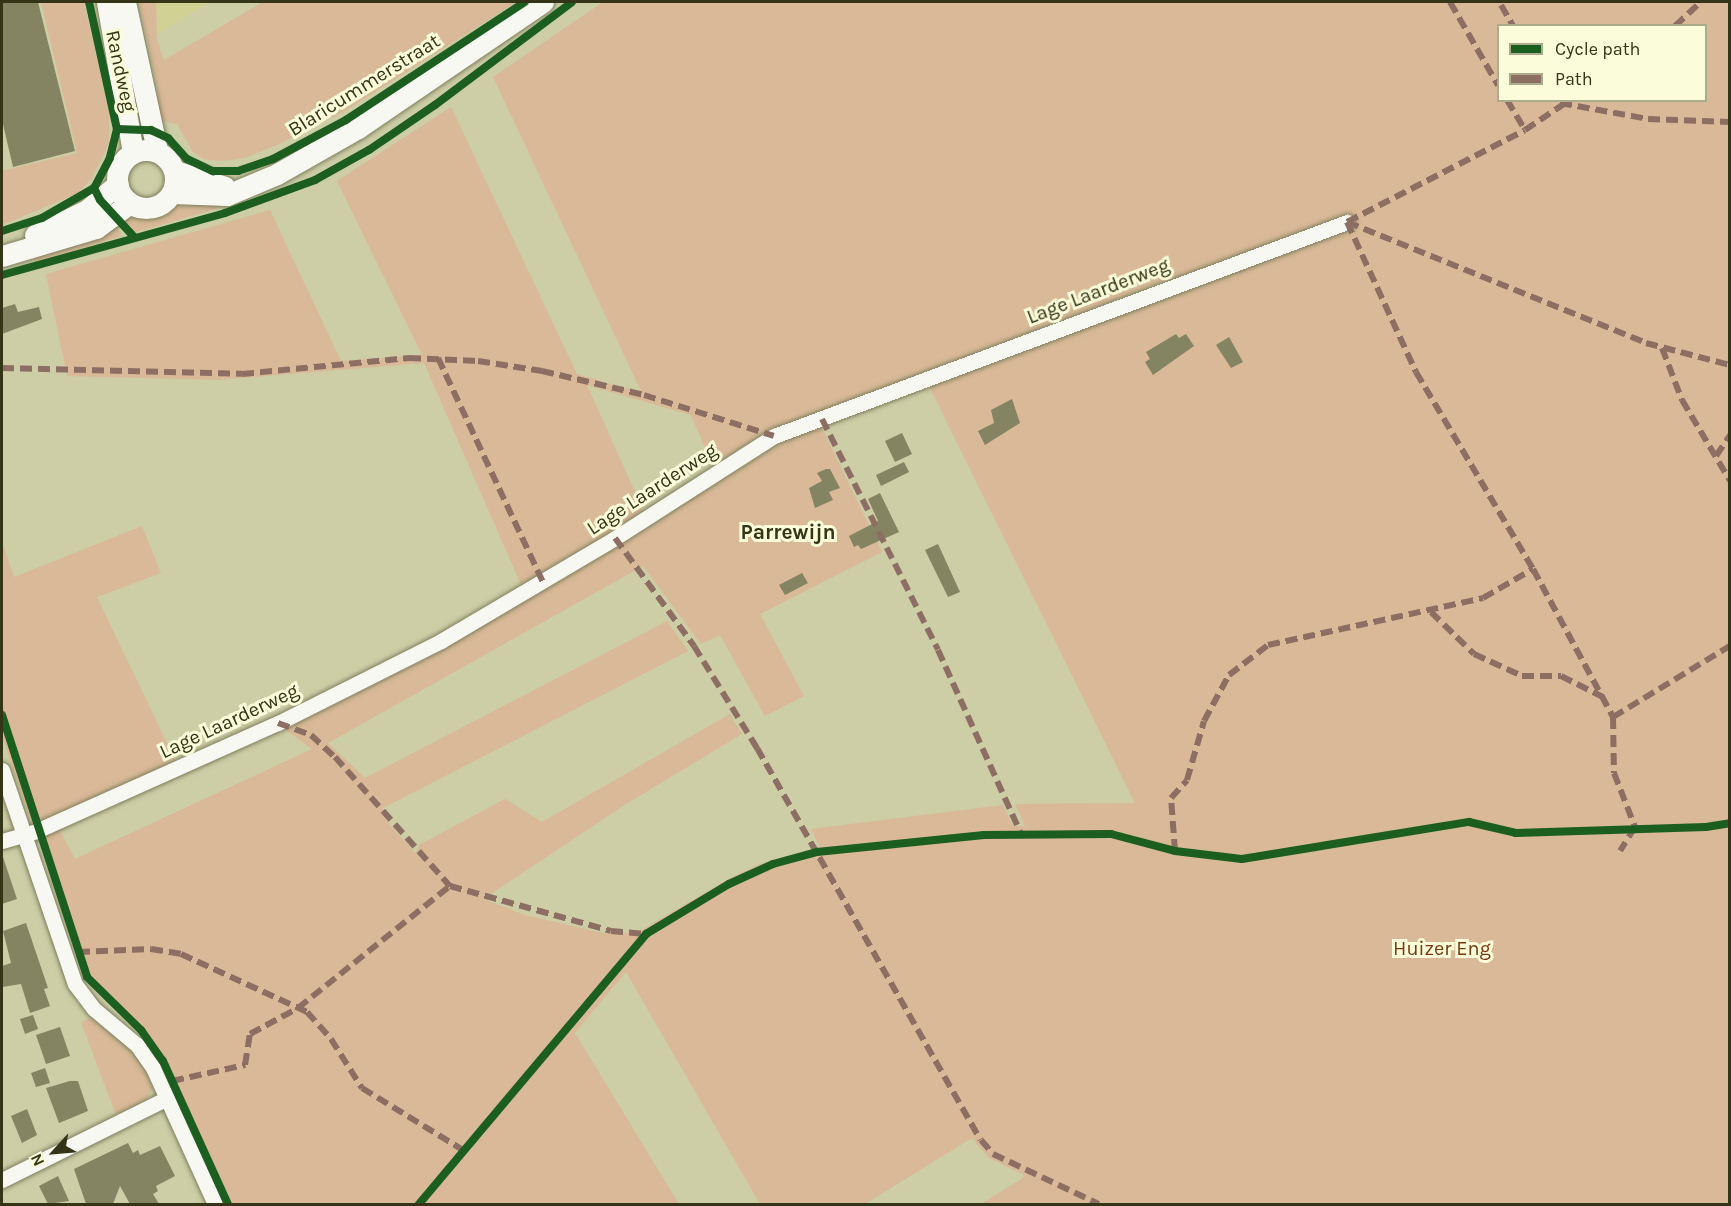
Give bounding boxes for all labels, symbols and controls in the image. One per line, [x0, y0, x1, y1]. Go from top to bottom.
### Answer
legend [1497, 24, 1707, 102]
street label: Randweg [101, 28, 141, 114]
street label: Blaricummerstraat [284, 29, 444, 141]
text: Cycle path [1555, 38, 1640, 60]
text: Path [1555, 68, 1593, 90]
street label: Lage Laarderweg [1023, 253, 1173, 329]
street label: Lage Laarderweg [582, 438, 722, 540]
district label: Parrewijn [740, 519, 836, 545]
street label: Lage Laarderweg [156, 678, 302, 764]
park label: Huizer Eng [1393, 936, 1491, 960]
north arrow [24, 1122, 84, 1182]
text: N [26, 1151, 48, 1169]

